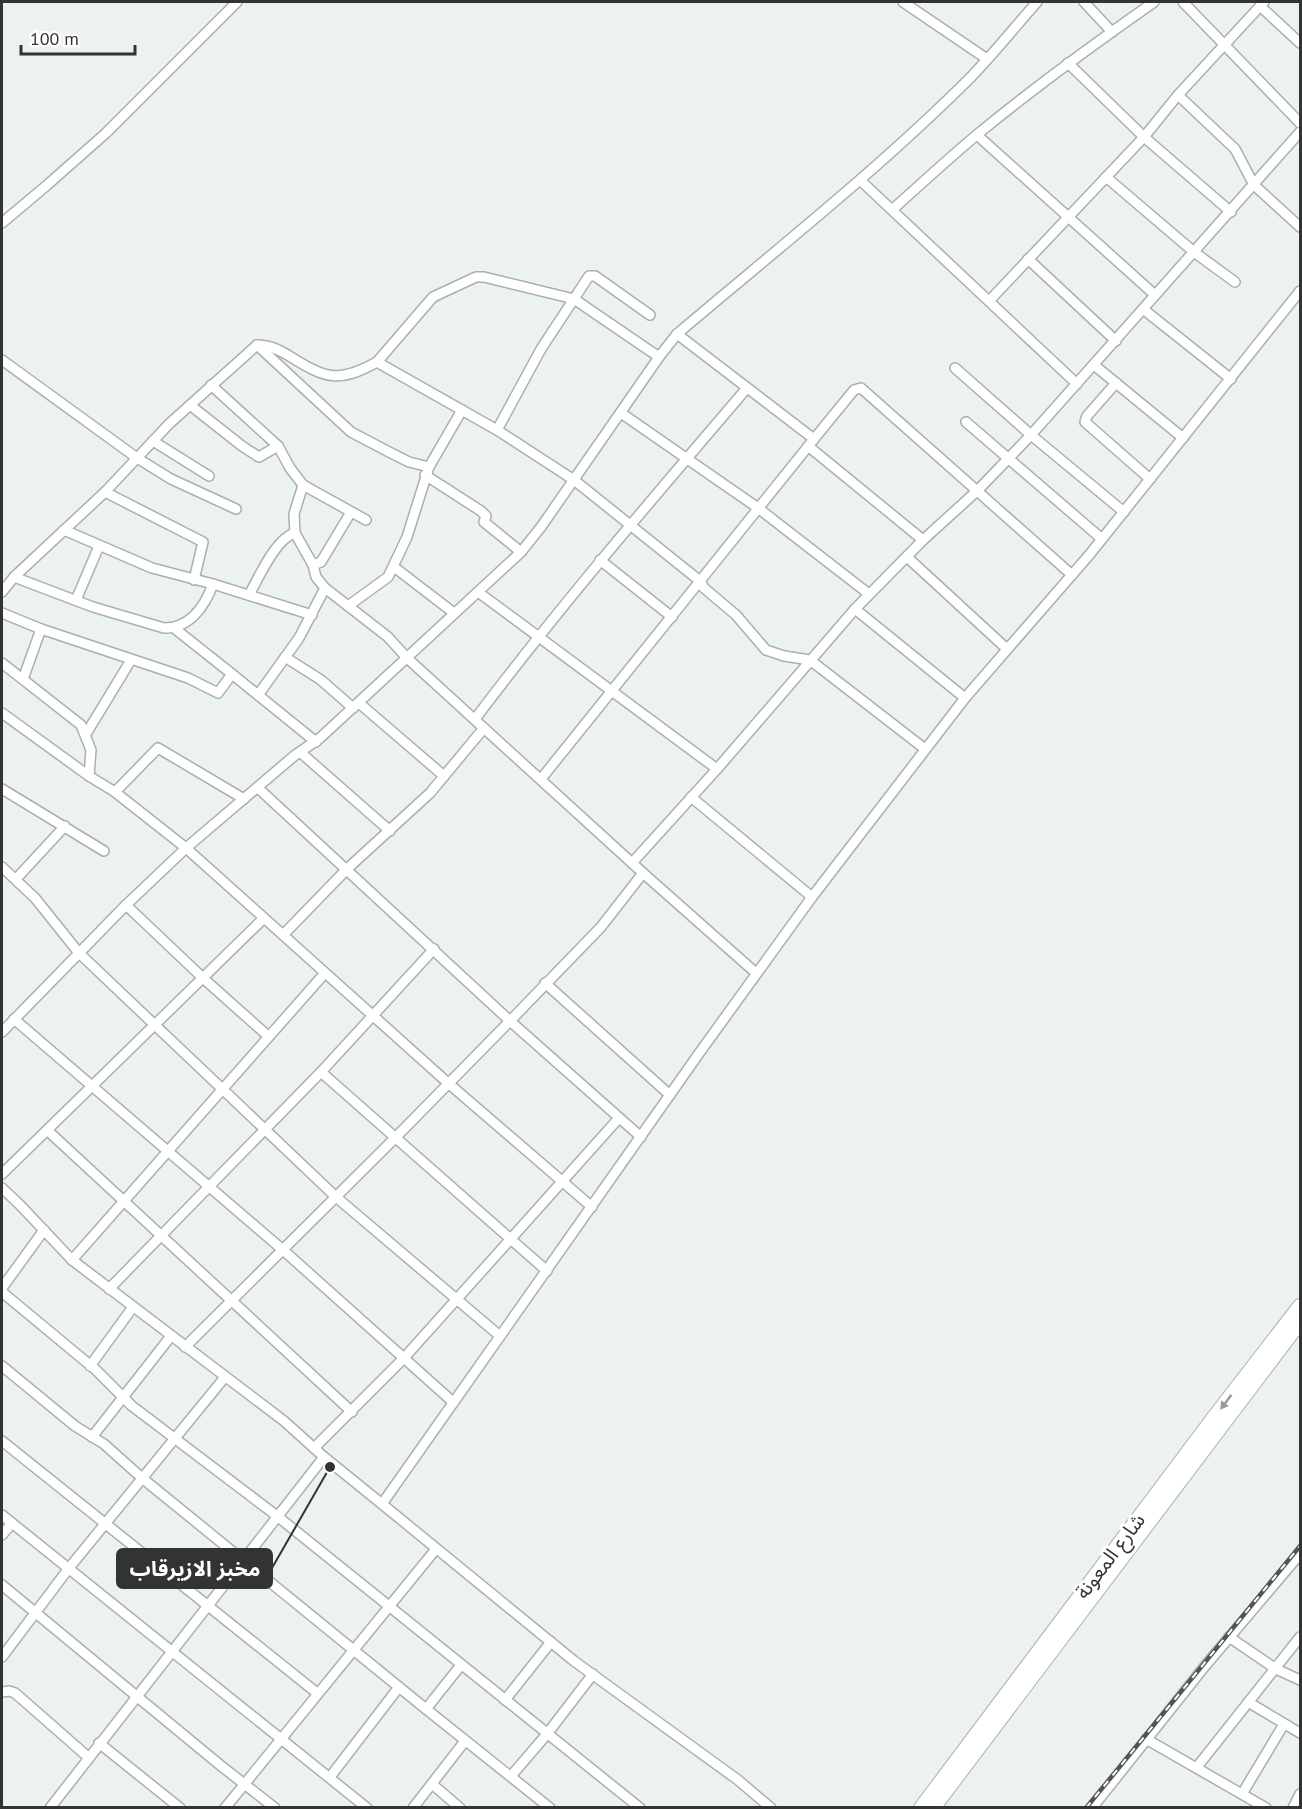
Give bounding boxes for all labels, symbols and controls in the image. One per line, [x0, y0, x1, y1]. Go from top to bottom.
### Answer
scale bar [21, 18, 135, 56]
text: 100 m [30, 27, 79, 50]
one-way arrow [1220, 1394, 1232, 1410]
street label: شارع المعونة [1069, 1508, 1152, 1605]
callout: مخبز الازيرقاب [117, 1549, 272, 1588]
text: مخبز الازيرقاب [130, 1555, 260, 1582]

